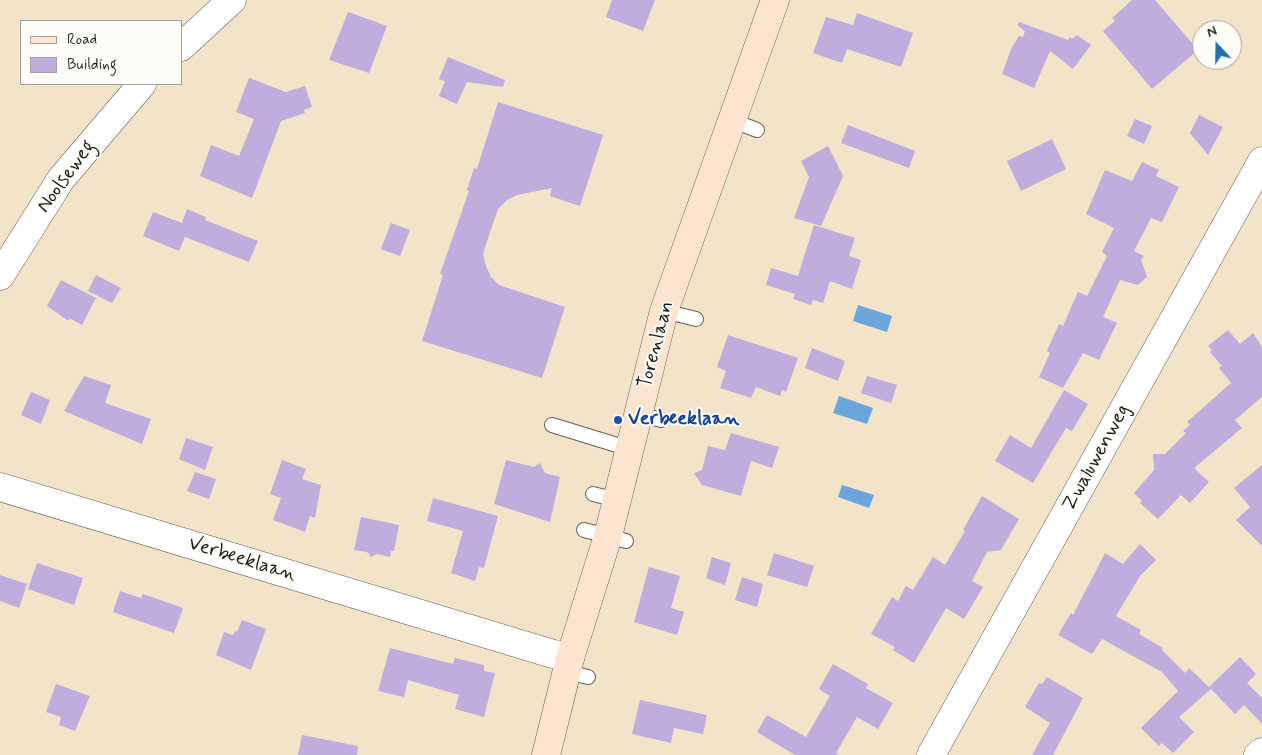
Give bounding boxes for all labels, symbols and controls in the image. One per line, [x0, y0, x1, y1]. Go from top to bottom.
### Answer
legend [20, 20, 182, 85]
north arrow [1192, 20, 1242, 70]
text: N [1204, 22, 1220, 42]
text: Road [67, 30, 97, 50]
text: Building [67, 55, 117, 75]
street label: Noolseweg [33, 136, 101, 218]
street label: Torenlaan [634, 299, 680, 391]
street label: Zwaluwenweg [1058, 400, 1136, 516]
place label: Verbeeklaan [628, 408, 739, 432]
marker: Verbeeklaan [612, 414, 624, 426]
street label: Verbeeklaan [185, 532, 299, 588]

